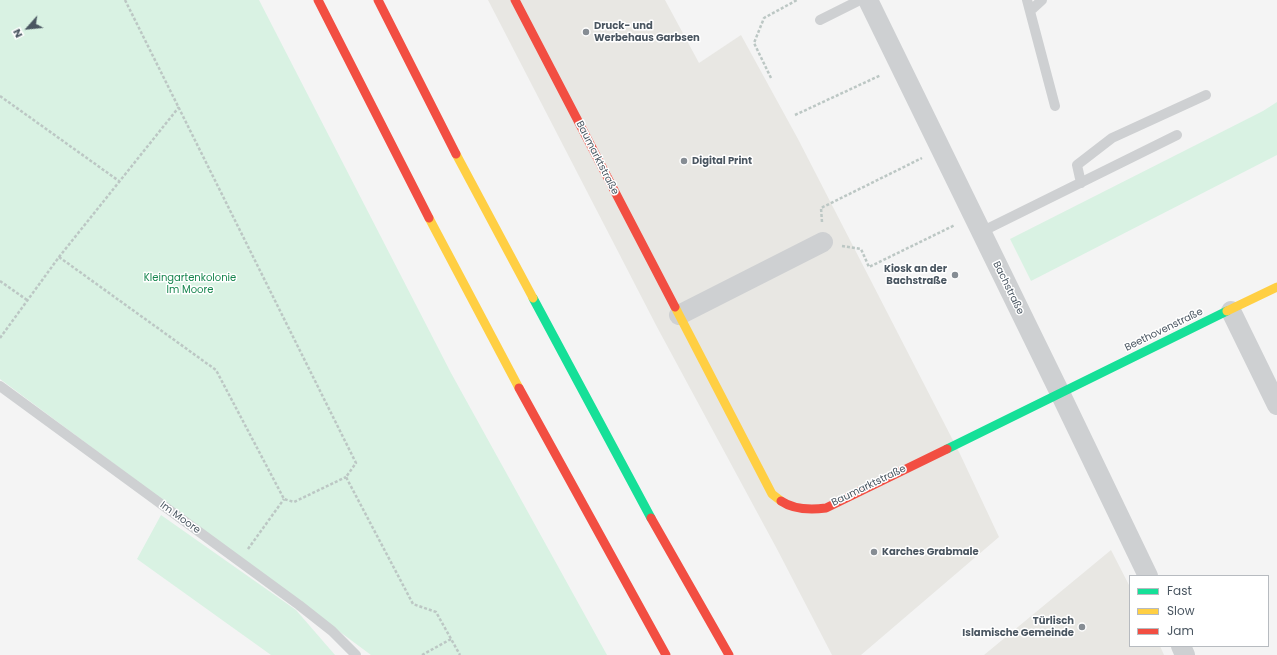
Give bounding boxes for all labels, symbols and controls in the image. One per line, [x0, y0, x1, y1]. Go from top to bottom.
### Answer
north arrow [8, 8, 48, 48]
place label: Druck- und Werbehaus Garbsen [594, 20, 700, 44]
text: N [8, 26, 26, 41]
marker: Druck- und Werbehaus Garbsen [581, 27, 591, 37]
street label: Baumarktstraße [573, 119, 621, 197]
place label: Digital Print [692, 155, 752, 167]
marker: Digital Print [679, 156, 689, 166]
street label: Bachstraße [990, 259, 1026, 317]
place label: Kiosk an der Bachstraße [884, 263, 947, 286]
marker: Kiosk an der Bachstraße [950, 270, 960, 280]
park label: Kleingartenkolonie Im Moore [144, 272, 236, 296]
street label: Beethovenstraße [1123, 306, 1205, 354]
street label: Baumarktstraße [830, 463, 908, 509]
street label: Im Moore [158, 499, 202, 537]
place label: Karches Grabmale [882, 546, 979, 558]
marker: Karches Grabmale [869, 547, 879, 557]
legend [1129, 575, 1269, 647]
text: Fast [1167, 582, 1192, 599]
text: Slow [1167, 602, 1195, 619]
place label: Türlisch Islamische Gemeinde [962, 615, 1074, 638]
marker: Türlisch Islamische Gemeinde [1077, 622, 1087, 632]
text: Jam [1167, 622, 1194, 639]

